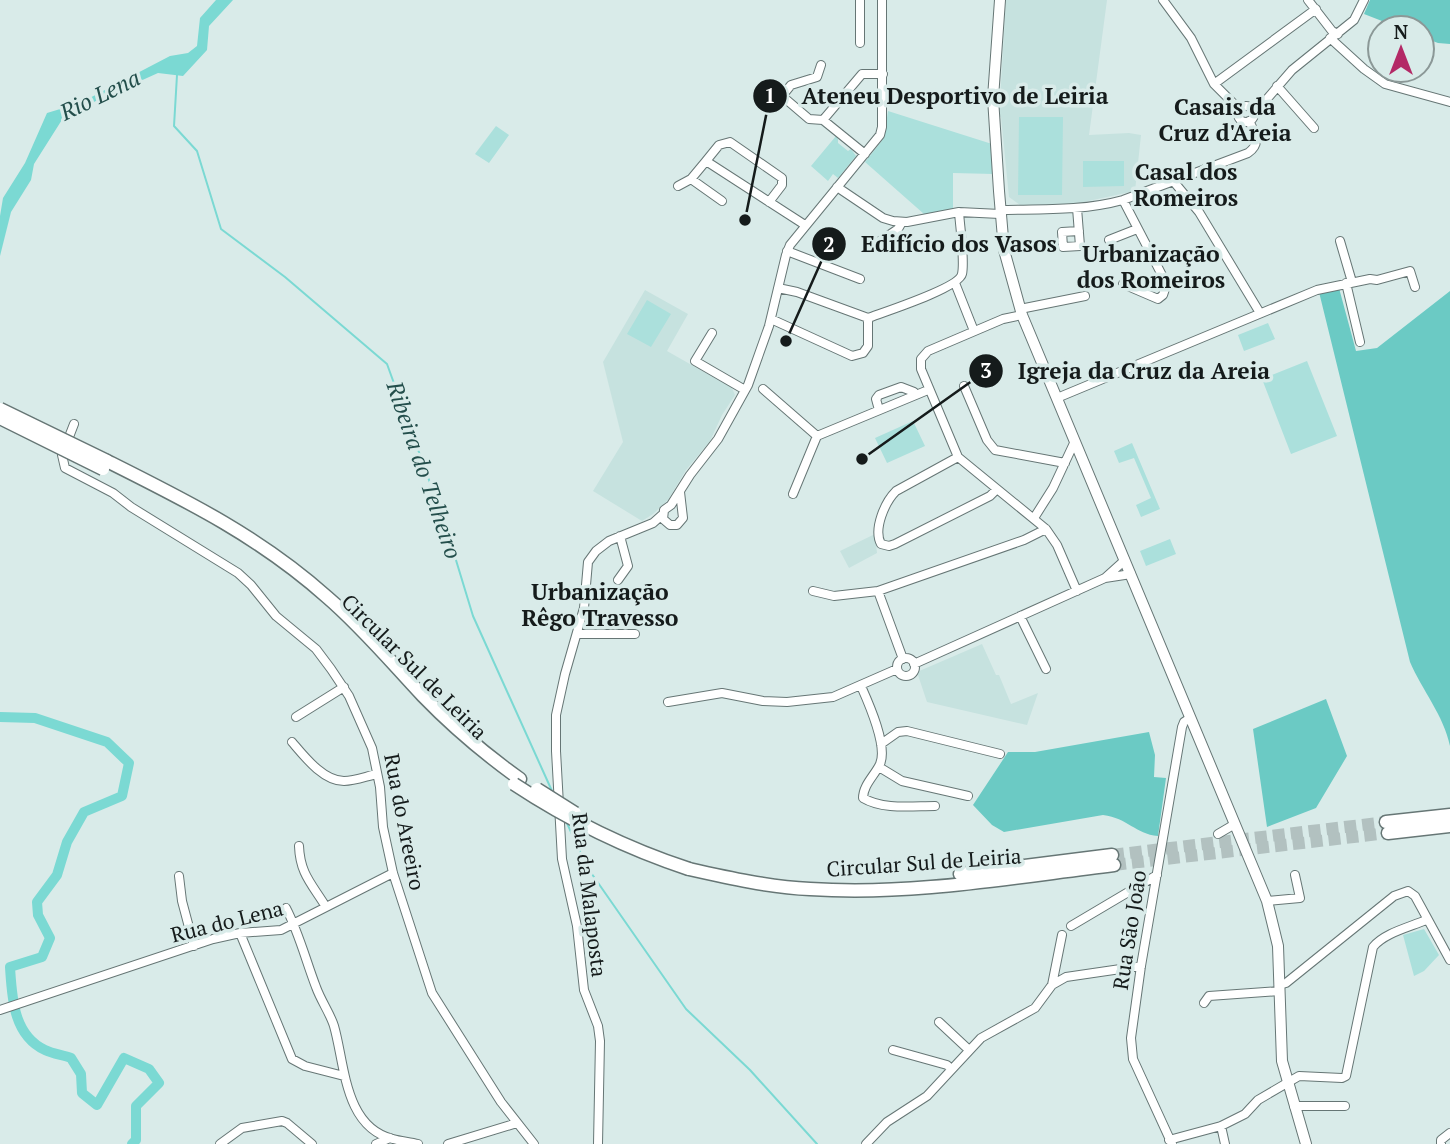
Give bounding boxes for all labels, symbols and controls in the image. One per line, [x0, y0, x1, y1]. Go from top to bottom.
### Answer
north arrow [1366, 14, 1436, 84]
text: N [1394, 19, 1409, 44]
water label: Rio Lena [53, 62, 145, 128]
callout: Ateneu Desportivo de Leiria [752, 74, 1122, 118]
text: Ateneu Desportivo de Leiria [801, 80, 1109, 111]
text: 1 [764, 81, 776, 109]
district label: Casais da Cruz d'Areia [1158, 91, 1292, 148]
district label: Casal dos Romeiros [1134, 156, 1238, 213]
callout: Edifício dos Vasos [812, 222, 1071, 266]
text: Edifício dos Vasos [861, 228, 1057, 259]
text: 2 [823, 230, 835, 258]
district label: Urbanização dos Romeiros [1077, 238, 1225, 295]
callout: Igreja da Cruz da Areia [969, 349, 1284, 393]
text: Igreja da Cruz da Areia [1018, 355, 1270, 386]
text: 3 [980, 356, 992, 384]
water label: Ribeira do Telheiro [379, 376, 469, 563]
district label: Urbanização Rêgo Travesso [522, 576, 678, 633]
street label: Circular Sul de Leiria [336, 587, 494, 746]
street label: Rua do Areeiro [378, 751, 432, 893]
street label: Rua da Malaposta [566, 811, 614, 979]
street label: Circular Sul de Leiria [826, 841, 1023, 883]
street label: Rua São João [1106, 868, 1152, 992]
street label: Rua do Lena [168, 893, 286, 948]

